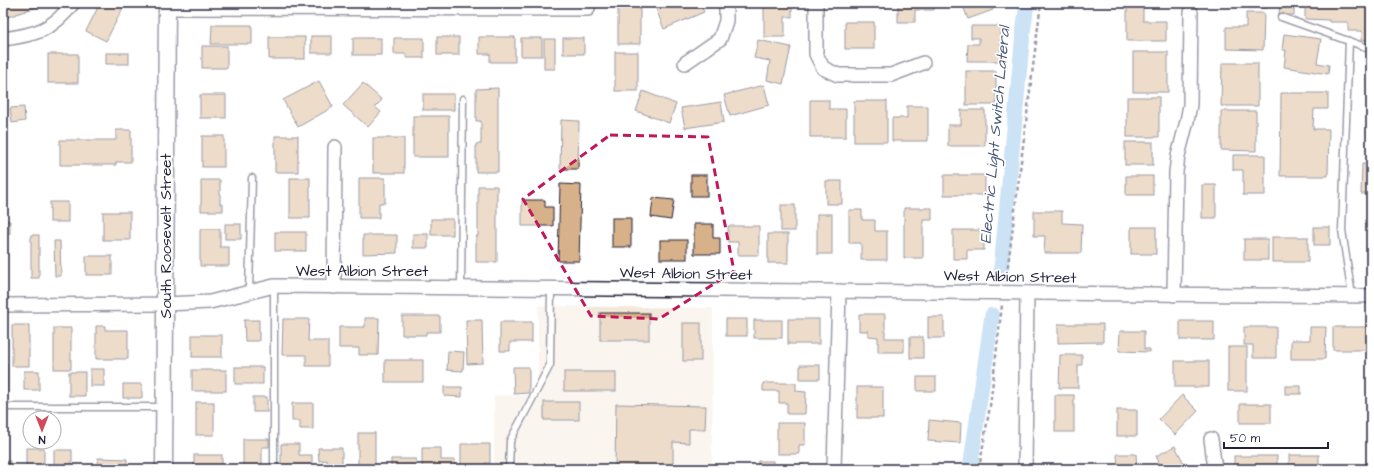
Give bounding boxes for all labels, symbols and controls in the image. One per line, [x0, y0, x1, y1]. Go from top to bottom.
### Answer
water label: Electric Light Switch Lateral [975, 23, 1017, 245]
street label: South Roosevelt Street [156, 154, 177, 319]
street label: West Albion Street [296, 261, 428, 282]
street label: West Albion Street [619, 262, 753, 286]
street label: West Albion Street [943, 265, 1077, 289]
north arrow [22, 410, 62, 450]
scale bar [1224, 424, 1328, 450]
text: 50 m [1230, 430, 1261, 447]
text: N [38, 432, 45, 447]

